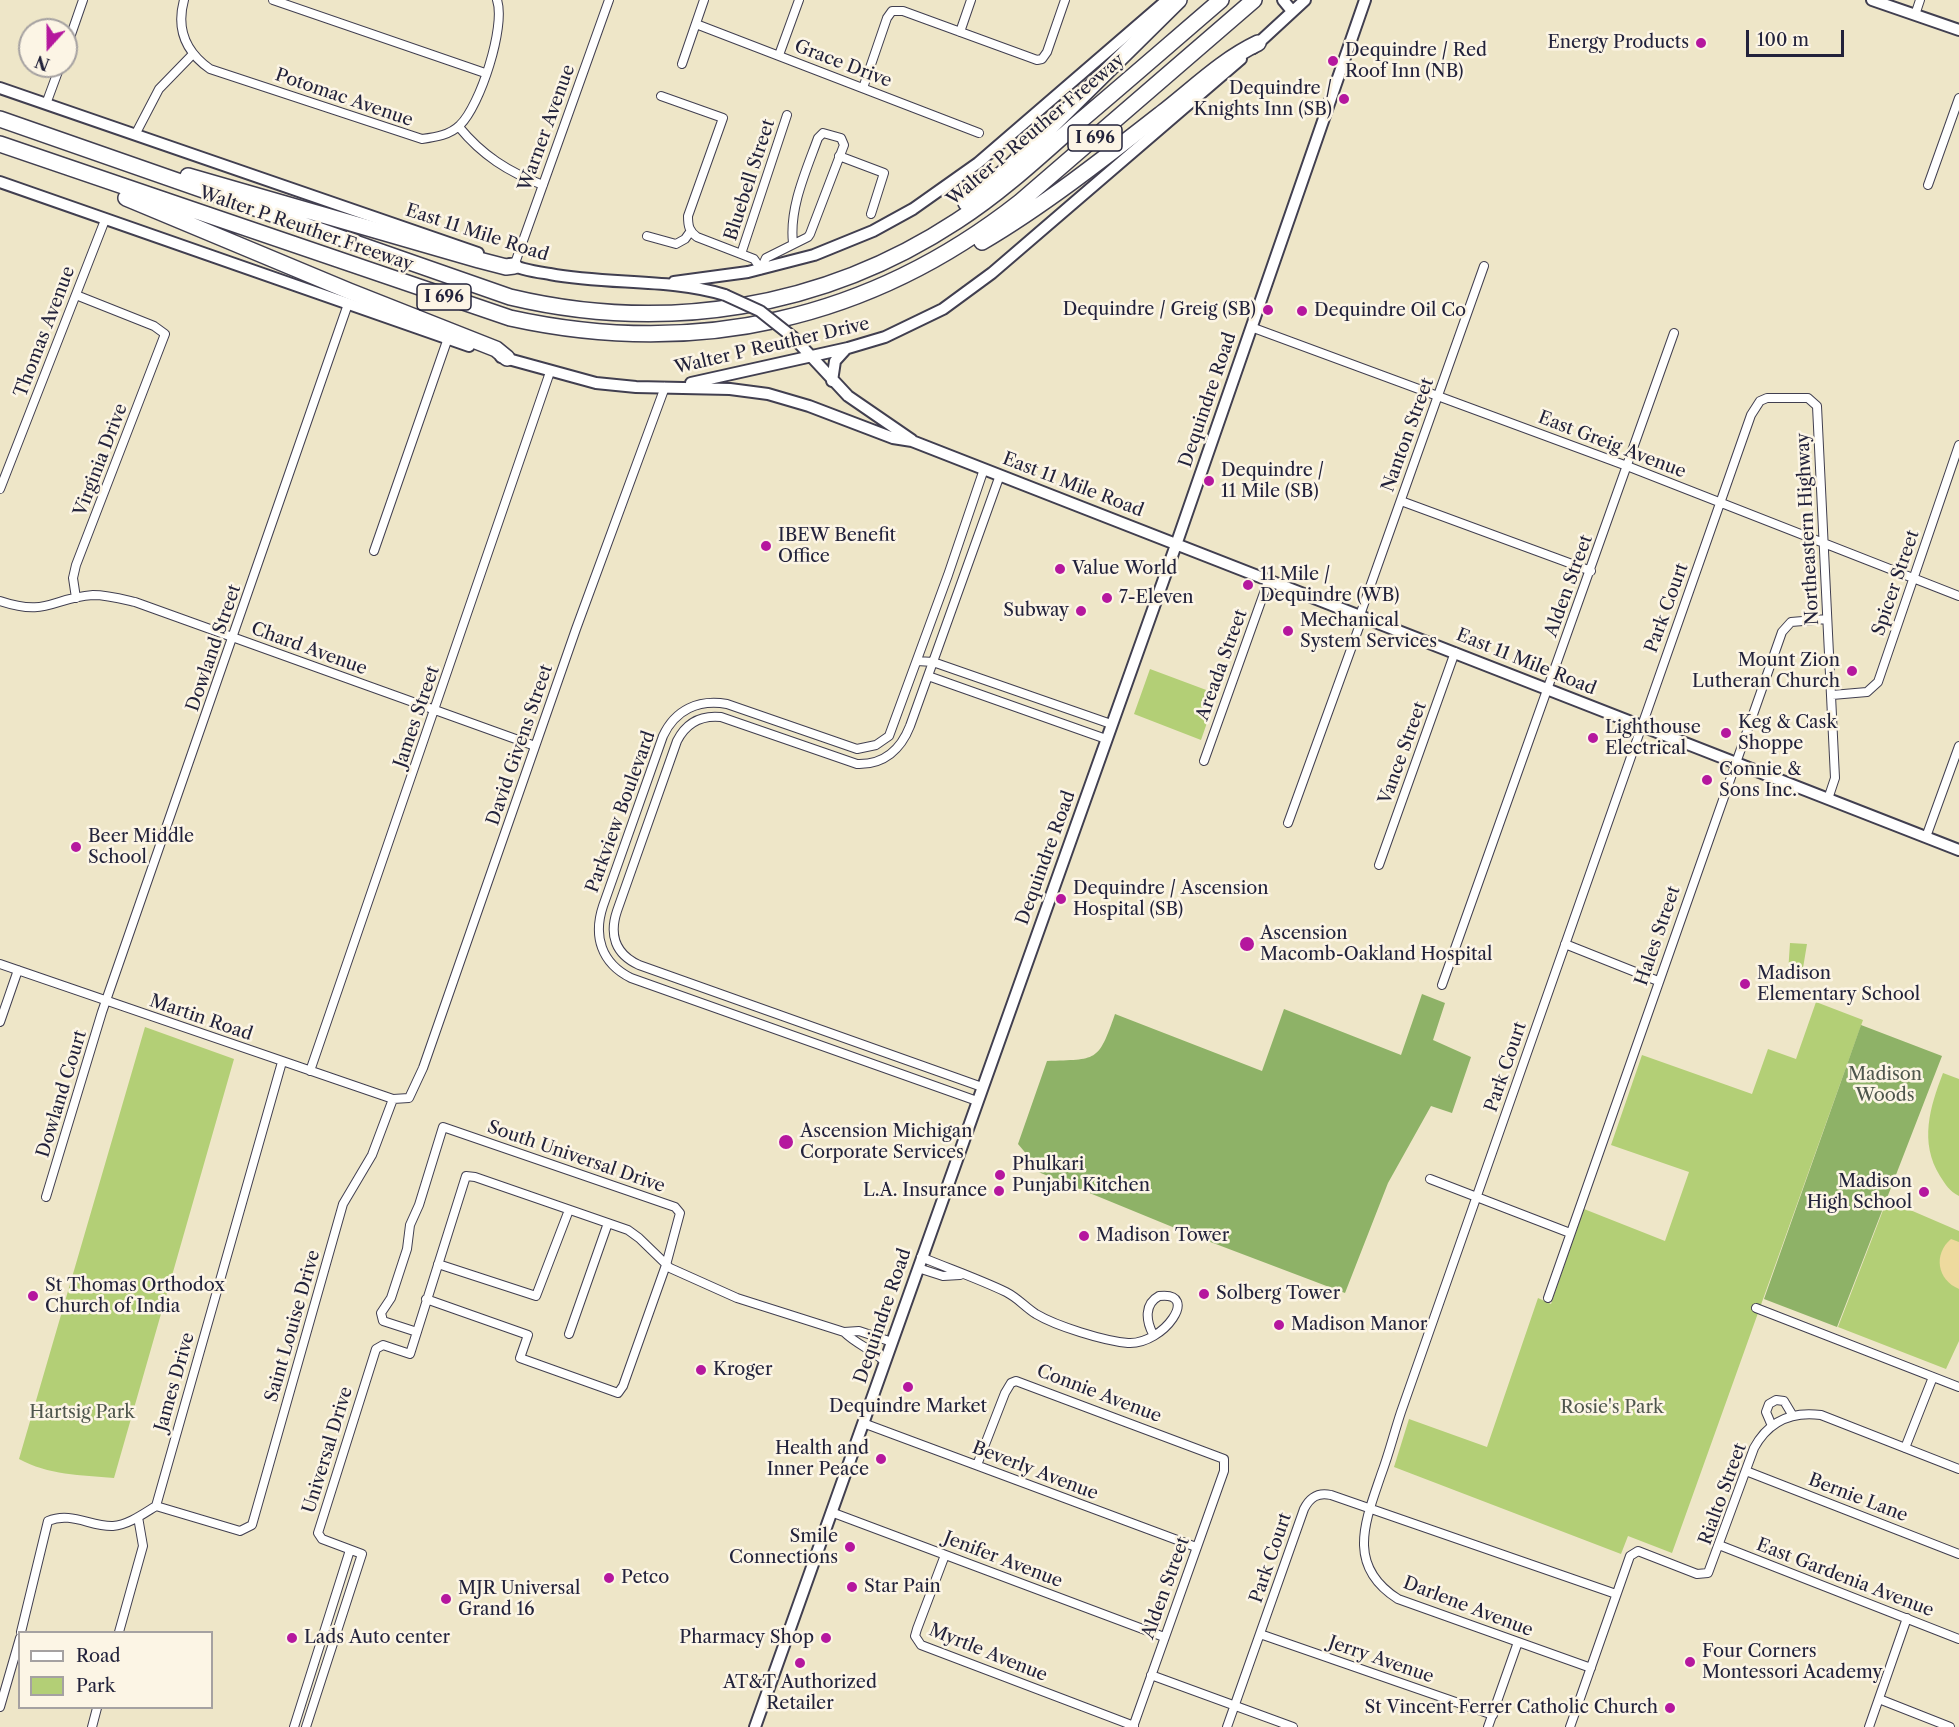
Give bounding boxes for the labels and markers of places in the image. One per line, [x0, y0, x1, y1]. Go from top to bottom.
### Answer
place label: Energy Products [1547, 32, 1689, 54]
marker: Energy Products [1694, 36, 1708, 50]
place label: Dequindre / Red Roof Inn (NB) [1345, 40, 1487, 82]
marker: Dequindre / Red Roof Inn (NB) [1326, 54, 1340, 68]
place label: Dequindre / Knights Inn (SB) [1194, 78, 1332, 121]
marker: Dequindre / Knights Inn (SB) [1337, 92, 1351, 106]
place label: Dequindre / Greig (SB) [1063, 299, 1256, 321]
place label: Dequindre Oil Co [1314, 300, 1466, 322]
marker: Dequindre / Greig (SB) [1261, 303, 1275, 317]
marker: Dequindre Oil Co [1295, 304, 1309, 318]
place label: Dequindre / 11 Mile (SB) [1221, 460, 1324, 502]
marker: Dequindre / 11 Mile (SB) [1202, 474, 1216, 488]
place label: IBEW Benefit Office [778, 525, 896, 568]
marker: IBEW Benefit Office [759, 539, 773, 553]
place label: Value World [1072, 558, 1177, 580]
marker: Value World [1053, 562, 1067, 576]
place label: 11 Mile / Dequindre (WB) [1260, 564, 1400, 606]
marker: 11 Mile / Dequindre (WB) [1241, 578, 1255, 592]
place label: 7-Eleven [1119, 587, 1194, 609]
marker: 7-Eleven [1100, 591, 1114, 605]
place label: Subway [1003, 600, 1069, 622]
marker: Subway [1074, 604, 1088, 618]
place label: Mechanical System Services [1300, 610, 1437, 652]
marker: Mechanical System Services [1281, 624, 1295, 638]
place label: Mount Zion Lutheran Church [1692, 650, 1840, 692]
marker: Mount Zion Lutheran Church [1845, 664, 1859, 678]
place label: Keg & Cask Shoppe [1738, 712, 1837, 754]
place label: Lighthouse Electrical [1605, 717, 1701, 760]
marker: Keg & Cask Shoppe [1719, 726, 1733, 740]
marker: Lighthouse Electrical [1586, 731, 1600, 745]
place label: Connie & Sons Inc. [1719, 759, 1801, 802]
marker: Connie & Sons Inc. [1700, 773, 1714, 787]
place label: Beer Middle School [88, 826, 194, 868]
marker: Beer Middle School [69, 840, 83, 854]
place label: Dequindre / Ascension Hospital (SB) [1073, 878, 1268, 920]
marker: Dequindre / Ascension Hospital (SB) [1054, 892, 1068, 906]
place label: Ascension Macomb-Oakland Hospital [1260, 923, 1492, 966]
marker: Ascension Macomb-Oakland Hospital [1238, 935, 1256, 953]
place label: Madison Elementary School [1757, 963, 1920, 1006]
marker: Madison Elementary School [1738, 977, 1752, 991]
place label: Ascension Michigan Corporate Services [800, 1121, 972, 1164]
marker: Ascension Michigan Corporate Services [777, 1133, 795, 1151]
place label: Phulkari Punjabi Kitchen [1012, 1154, 1150, 1196]
marker: Phulkari Punjabi Kitchen [993, 1168, 1007, 1182]
place label: Madison High School [1807, 1171, 1912, 1214]
place label: L.A. Insurance [863, 1180, 987, 1202]
marker: L.A. Insurance [992, 1184, 1006, 1198]
marker: Madison High School [1917, 1185, 1931, 1199]
place label: Madison Tower [1096, 1225, 1229, 1247]
marker: Madison Tower [1077, 1229, 1091, 1243]
place label: St Thomas Orthodox Church of India [45, 1275, 225, 1318]
place label: Solberg Tower [1216, 1283, 1340, 1305]
marker: Solberg Tower [1197, 1287, 1211, 1301]
marker: St Thomas Orthodox Church of India [26, 1289, 40, 1303]
place label: Madison Manor [1291, 1314, 1427, 1336]
marker: Madison Manor [1272, 1318, 1286, 1332]
place label: Kroger [713, 1359, 772, 1381]
marker: Kroger [694, 1363, 708, 1377]
marker: Dequindre Market [901, 1380, 915, 1394]
place label: Dequindre Market [829, 1396, 987, 1418]
place label: Health and Inner Peace [767, 1438, 869, 1480]
marker: Health and Inner Peace [874, 1452, 888, 1466]
place label: Smile Connections [729, 1526, 838, 1568]
marker: Smile Connections [843, 1540, 857, 1554]
place label: Petco [621, 1567, 669, 1589]
marker: Petco [602, 1571, 616, 1585]
place label: Star Pain [864, 1576, 941, 1598]
place label: MJR Universal Grand 16 [458, 1578, 580, 1620]
marker: Star Pain [845, 1580, 859, 1594]
marker: MJR Universal Grand 16 [439, 1592, 453, 1606]
place label: Lads Auto center [304, 1627, 450, 1649]
place label: Pharmacy Shop [679, 1627, 814, 1649]
marker: Lads Auto center [285, 1631, 299, 1645]
marker: Pharmacy Shop [819, 1631, 833, 1645]
place label: Four Corners Montessori Academy [1702, 1641, 1882, 1684]
marker: Four Corners Montessori Academy [1683, 1655, 1697, 1669]
marker: AT&T Authorized Retailer [793, 1656, 807, 1670]
place label: AT&T Authorized Retailer [723, 1672, 877, 1714]
place label: St Vincent Ferrer Catholic Church [1365, 1697, 1658, 1719]
marker: St Vincent Ferrer Catholic Church [1663, 1701, 1677, 1715]

